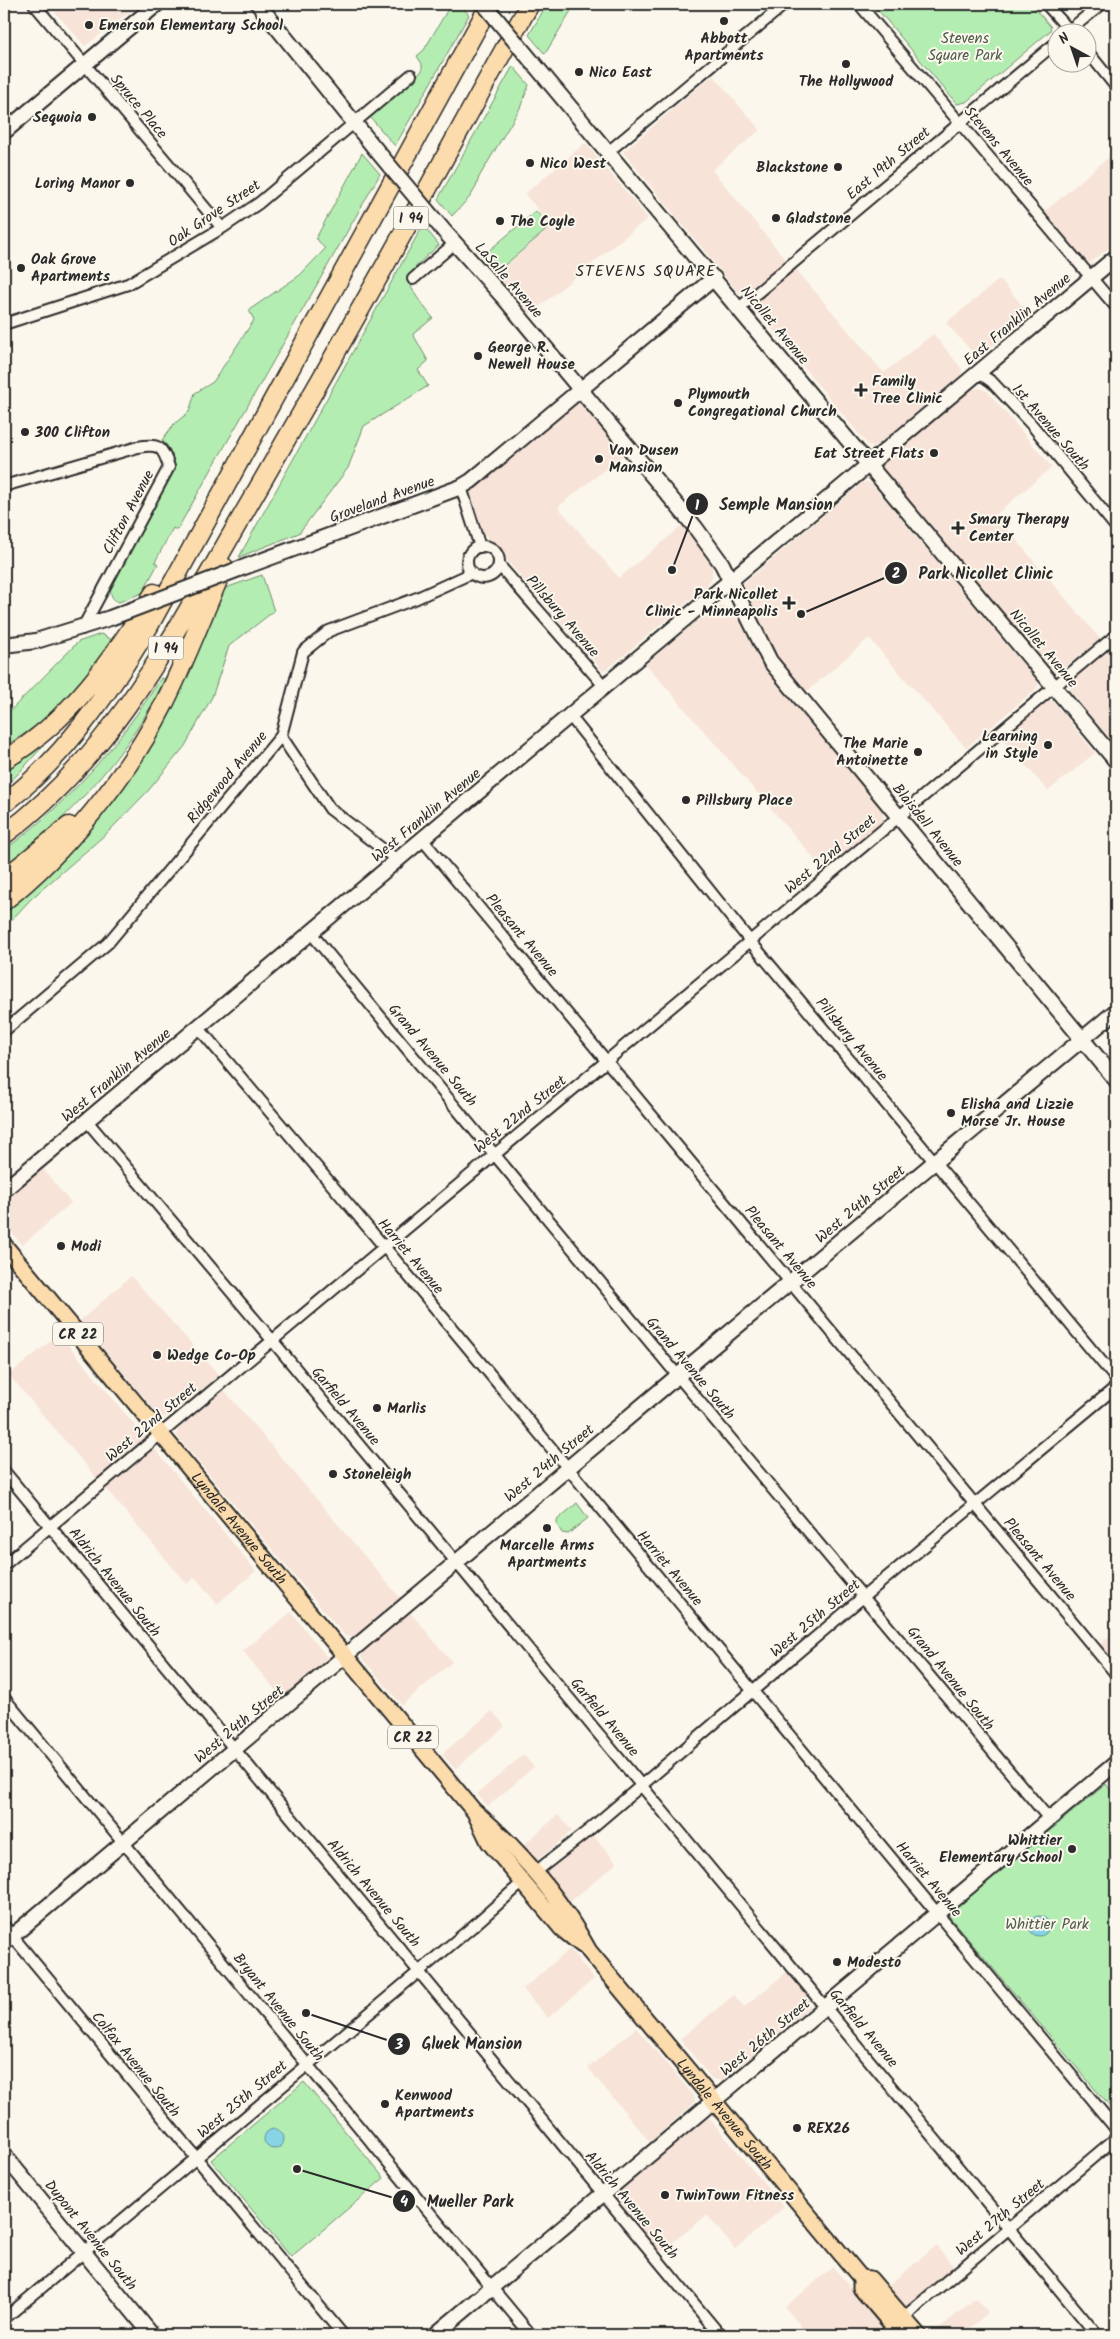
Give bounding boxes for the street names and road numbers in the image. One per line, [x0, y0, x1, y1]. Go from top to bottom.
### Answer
street label: Spruce Place [104, 69, 173, 145]
street label: Stevens Avenue [957, 101, 1039, 192]
street label: East 19th Street [841, 121, 936, 206]
street label: Oak Grove Street [163, 174, 266, 254]
road number: I 94 [394, 207, 428, 230]
street label: LaSalle Avenue [468, 237, 548, 324]
street label: East Franklin Avenue [958, 267, 1077, 372]
street label: Nicollet Avenue [734, 281, 815, 371]
street label: 1st Avenue South [1005, 379, 1095, 477]
street label: Clifton Avenue [97, 466, 161, 559]
street label: Groveland Avenue [326, 470, 439, 530]
street label: Pillsbury Avenue [519, 570, 605, 663]
street label: Nicollet Avenue [1003, 604, 1084, 694]
road number: I 94 [148, 636, 184, 660]
street label: Ridgewood Avenue [182, 726, 274, 829]
street label: West Franklin Avenue [366, 762, 487, 869]
street label: Blaisdell Avenue [886, 778, 969, 873]
street label: West 22nd Street [779, 809, 882, 900]
street label: Pleasant Avenue [479, 888, 564, 983]
street label: Pillsbury Avenue [809, 993, 894, 1087]
street label: Grand Avenue South [382, 999, 483, 1113]
street label: West Franklin Avenue [56, 1022, 177, 1129]
street label: West 22nd Street [469, 1070, 572, 1160]
street label: West 24th Street [810, 1160, 911, 1250]
street label: Pleasant Avenue [738, 1200, 823, 1295]
street label: Harriet Avenue [371, 1213, 450, 1300]
street label: Grand Avenue South [640, 1312, 741, 1426]
road number: CR 22 [53, 1322, 103, 1346]
street label: Garfield Avenue [305, 1362, 386, 1452]
street label: West 22nd Street [100, 1377, 203, 1468]
street label: West 24th Street [499, 1419, 600, 1509]
street label: Lyndale Avenue South [184, 1467, 292, 1590]
street label: Pleasant Avenue [997, 1512, 1082, 1607]
street label: Aldrich Avenue South [62, 1522, 166, 1643]
street label: Harriet Avenue [630, 1525, 709, 1612]
street label: West 25th Street [765, 1574, 866, 1664]
street label: Grand Avenue South [900, 1621, 1000, 1736]
street label: Garfield Avenue [564, 1673, 645, 1763]
street label: West 24th Street [189, 1680, 290, 1770]
road number: CR 22 [388, 1725, 438, 1748]
street label: Aldrich Avenue South [320, 1834, 426, 1953]
street label: Harriet Avenue [889, 1836, 968, 1923]
street label: Bryant Avenue South [227, 1948, 330, 2067]
street label: Garfield Avenue [823, 1984, 904, 2074]
street label: West 26th Street [715, 1993, 816, 2083]
street label: Colfax Avenue South [85, 2006, 186, 2123]
street label: Lyndale Avenue South [670, 2053, 778, 2176]
street label: West 25th Street [192, 2055, 293, 2145]
street label: Aldrich Avenue South [578, 2146, 684, 2265]
street label: West 27th Street [951, 2173, 1051, 2262]
street label: Dupont Avenue South [38, 2175, 143, 2296]

